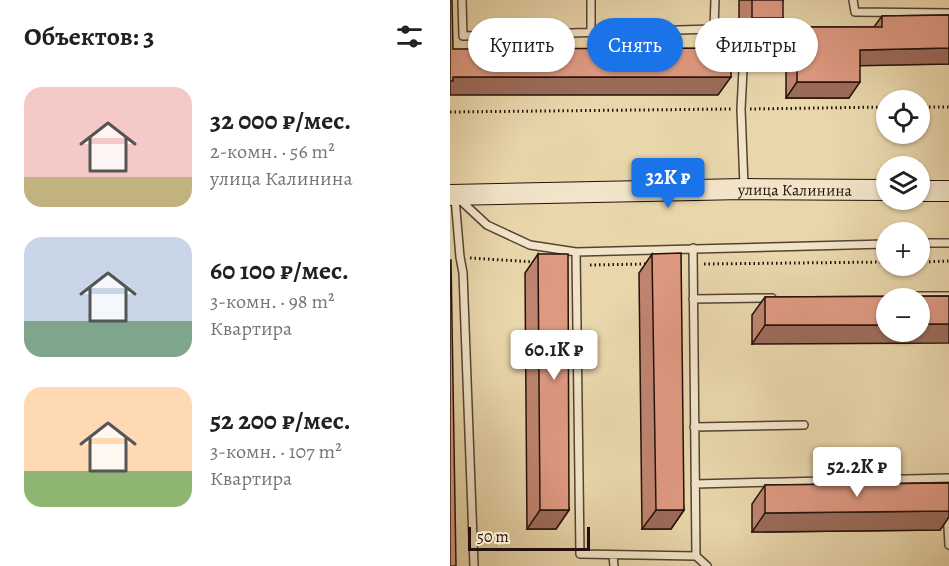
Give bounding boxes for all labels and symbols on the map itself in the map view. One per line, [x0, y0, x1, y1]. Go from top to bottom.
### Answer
pin: 32K ₽ [626, 158, 710, 209]
street label: улица Калинина [737, 179, 853, 202]
pin: 60.1K ₽ [499, 330, 609, 381]
pin: 52.2K ₽ [802, 447, 912, 498]
scale bar [468, 524, 590, 552]

